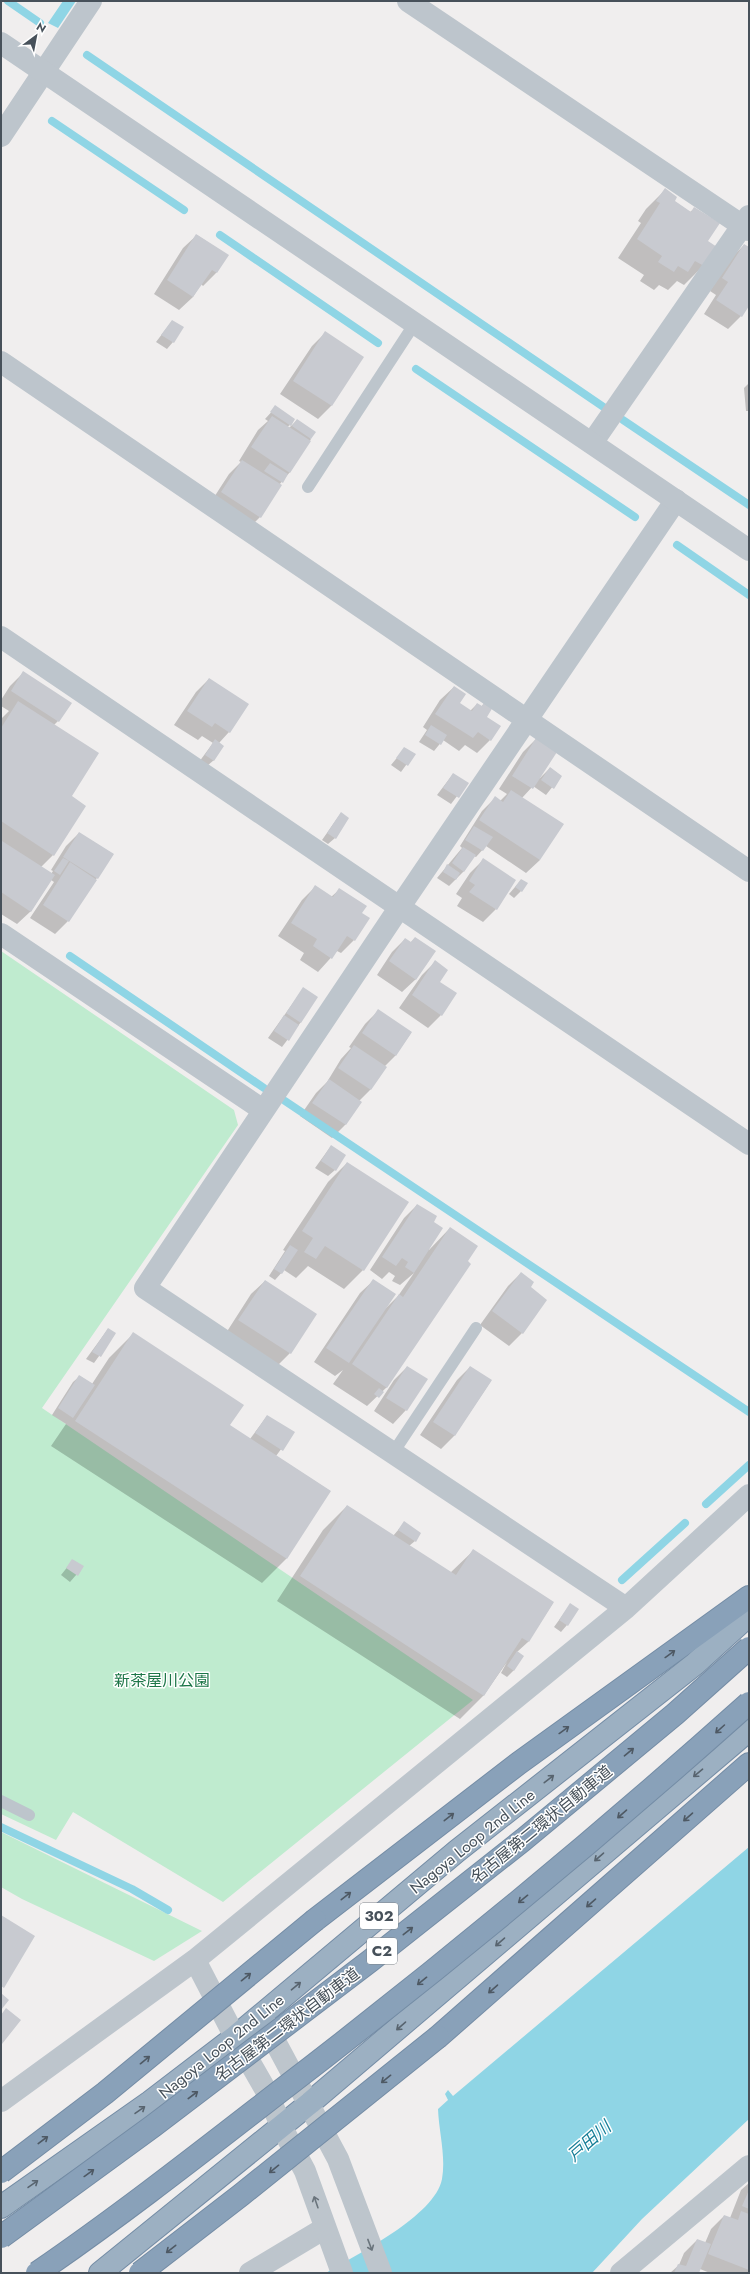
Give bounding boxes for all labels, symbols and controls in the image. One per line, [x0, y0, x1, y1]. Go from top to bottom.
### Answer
north arrow [16, 16, 56, 56]
text: N [33, 18, 49, 37]
one-way arrow [664, 1650, 675, 1658]
park label: 新茶屋川公園 [114, 1669, 210, 1692]
one-way arrow [715, 1724, 725, 1734]
one-way arrow [559, 1726, 570, 1734]
one-way arrow [623, 1748, 634, 1757]
street label: 名古屋第二環状自動車道 [466, 1760, 617, 1889]
one-way arrow [692, 1769, 703, 1778]
one-way arrow [543, 1775, 554, 1784]
street label: Nagoya Loop 2nd Line [405, 1784, 540, 1899]
one-way arrow [617, 1810, 627, 1819]
one-way arrow [683, 1812, 693, 1822]
one-way arrow [444, 1813, 455, 1821]
one-way arrow [593, 1853, 604, 1862]
one-way arrow [341, 1892, 352, 1900]
one-way arrow [518, 1894, 528, 1903]
one-way arrow [586, 1898, 596, 1907]
road number: 302 [360, 1903, 398, 1929]
one-way arrow [402, 1926, 413, 1935]
one-way arrow [494, 1937, 505, 1946]
road number: C2 [367, 1938, 397, 1964]
street label: 名古屋第二環状自動車道 [210, 1962, 365, 2087]
one-way arrow [240, 1973, 251, 1982]
one-way arrow [417, 1976, 428, 1985]
one-way arrow [291, 1981, 302, 1990]
one-way arrow [488, 1984, 498, 1993]
street label: Nagoya Loop 2nd Line [154, 1989, 289, 2104]
one-way arrow [396, 2022, 406, 2031]
one-way arrow [140, 2055, 151, 2064]
one-way arrow [380, 2074, 391, 2083]
one-way arrow [188, 2091, 199, 2099]
one-way arrow [134, 2106, 145, 2114]
water label: 戸田川 [562, 2114, 618, 2167]
one-way arrow [38, 2136, 49, 2144]
one-way arrow [268, 2164, 279, 2173]
one-way arrow [84, 2168, 95, 2177]
one-way arrow [27, 2180, 38, 2188]
one-way arrow [311, 2196, 319, 2208]
one-way arrow [367, 2238, 375, 2250]
one-way arrow [166, 2245, 177, 2253]

